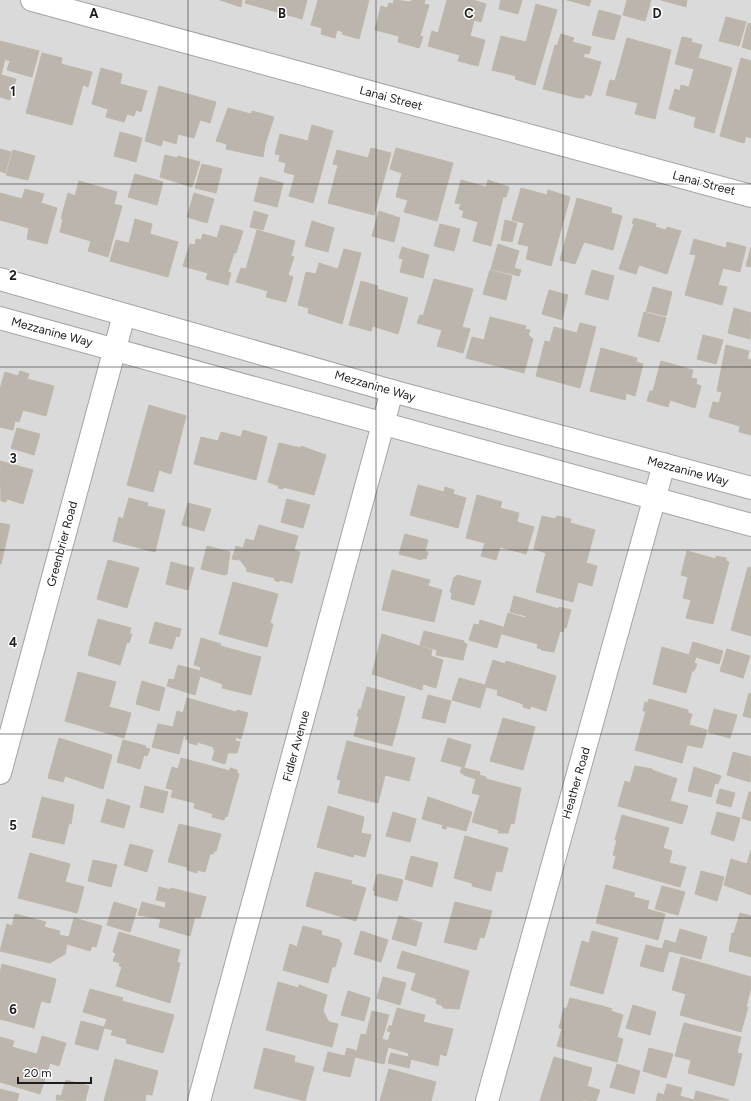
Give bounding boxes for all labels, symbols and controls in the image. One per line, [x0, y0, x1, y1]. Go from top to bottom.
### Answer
text: A [89, 6, 99, 21]
text: B [278, 6, 286, 21]
text: C [464, 6, 474, 21]
text: D [652, 6, 662, 21]
street label: Lanai Street [358, 83, 424, 113]
text: 1 [10, 84, 16, 99]
street label: Lanai Street [671, 168, 737, 198]
text: 2 [9, 268, 17, 283]
street label: Mezzanine Way [10, 314, 95, 350]
street label: Mezzanine Way [333, 368, 418, 404]
text: 3 [9, 451, 17, 466]
street label: Mezzanine Way [646, 453, 731, 489]
street label: Greenbrier Road [44, 500, 80, 588]
text: 4 [9, 635, 17, 650]
street label: Fidler Avenue [280, 708, 312, 783]
street label: Heather Road [559, 745, 593, 821]
text: 5 [9, 818, 17, 833]
text: 6 [9, 1002, 17, 1017]
scale bar [18, 1059, 91, 1085]
text: 20 m [24, 1066, 52, 1080]

